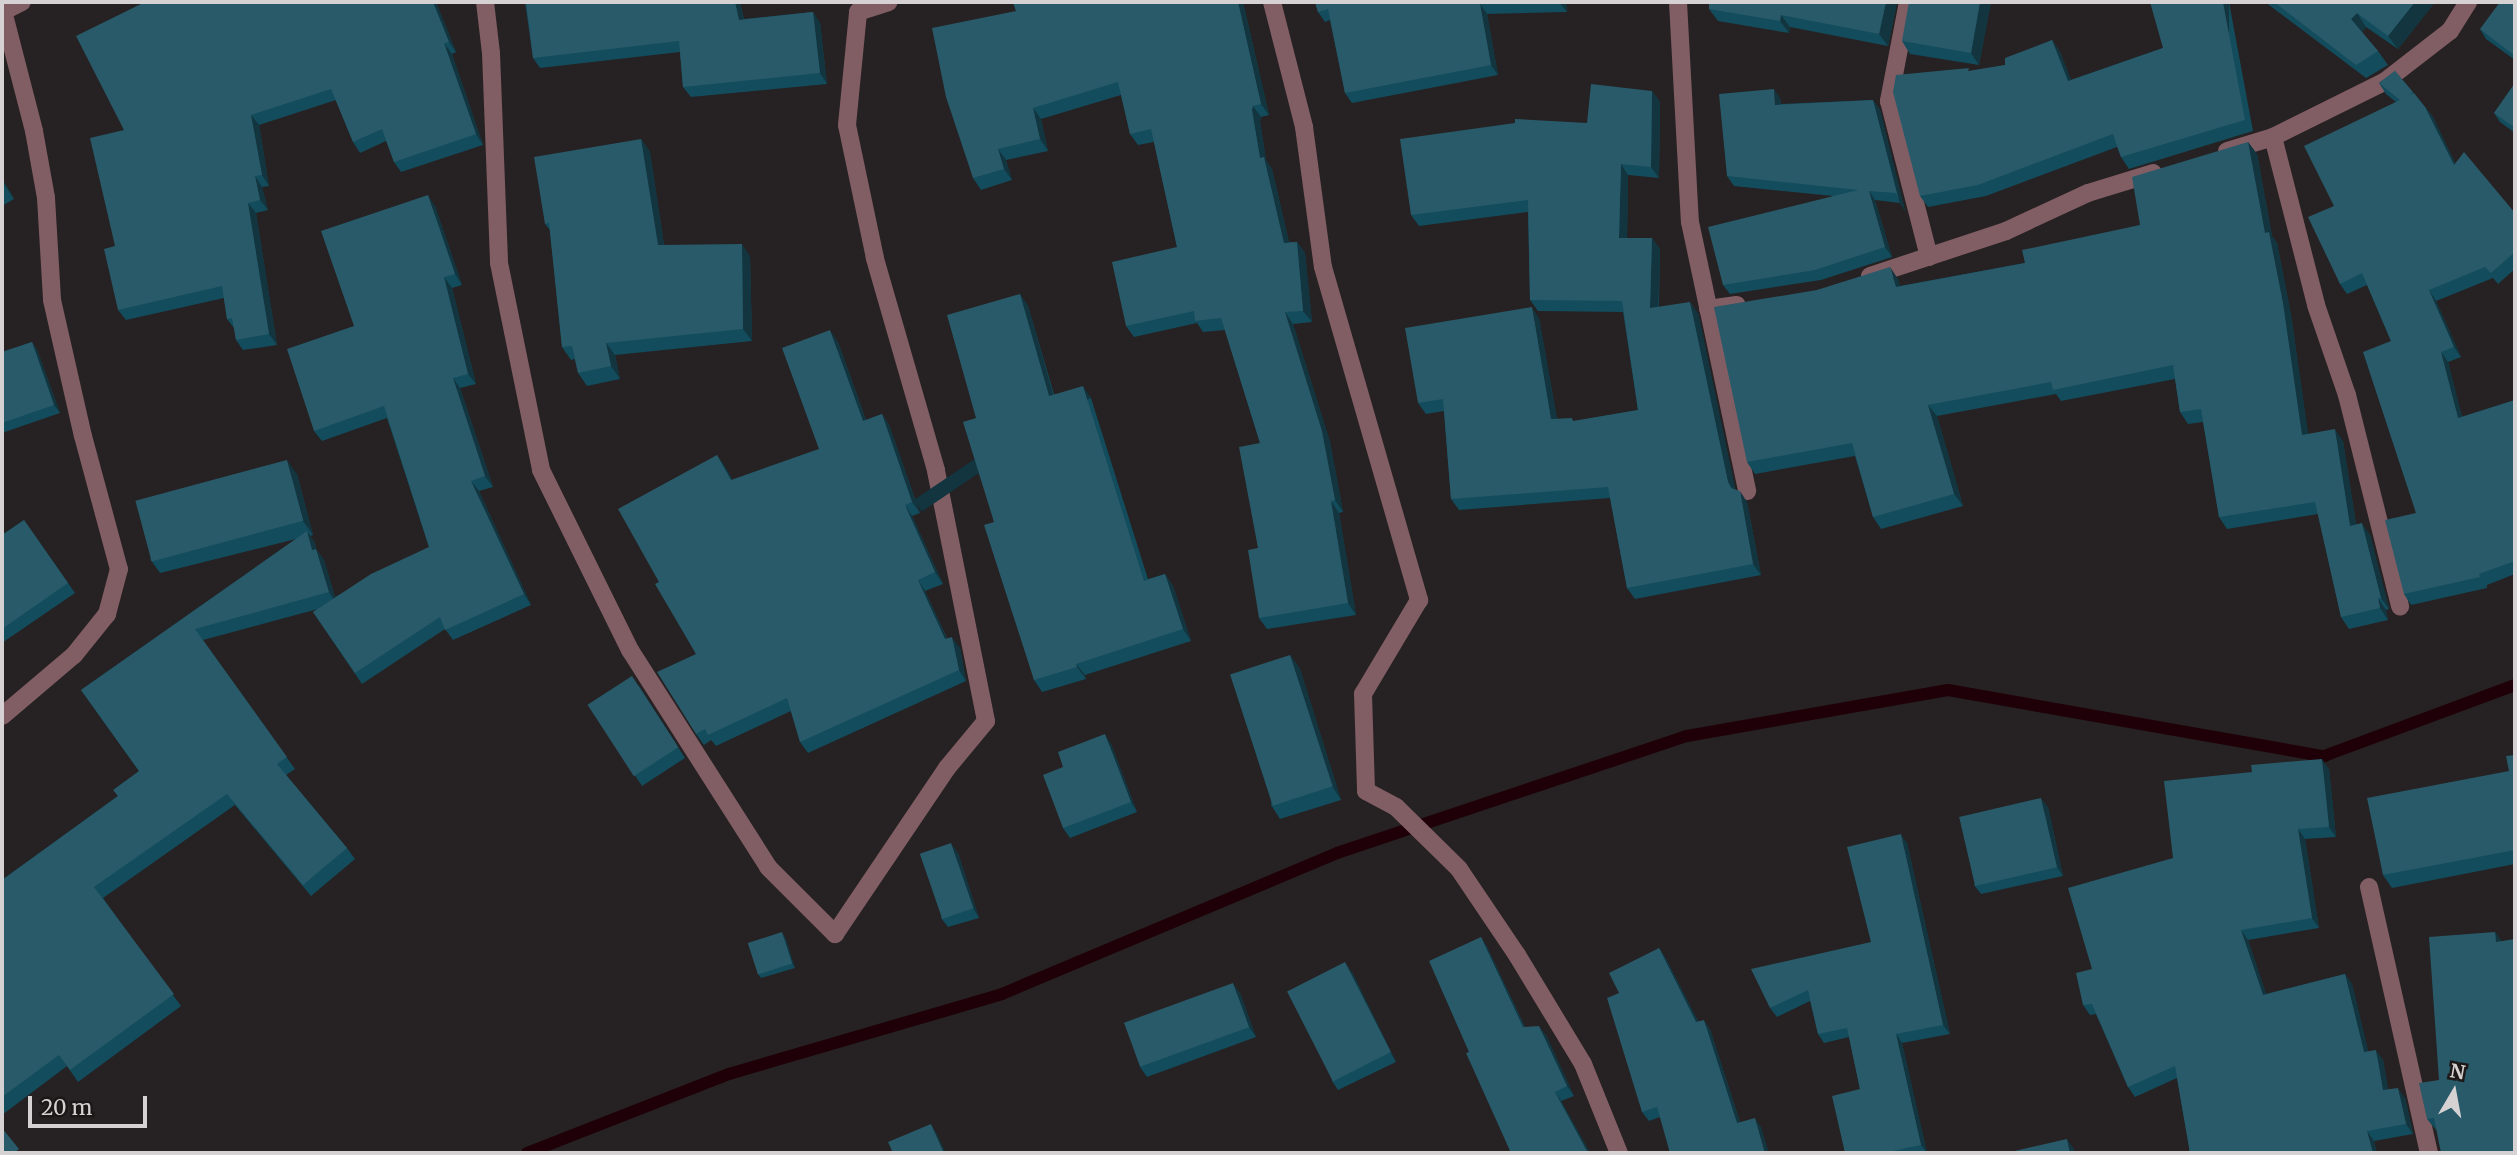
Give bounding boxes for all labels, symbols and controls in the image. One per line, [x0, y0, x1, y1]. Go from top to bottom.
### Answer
north arrow [2419, 1057, 2489, 1127]
text: N [2448, 1058, 2467, 1084]
scale bar [32, 1082, 150, 1126]
text: 20 m [41, 1094, 92, 1121]

